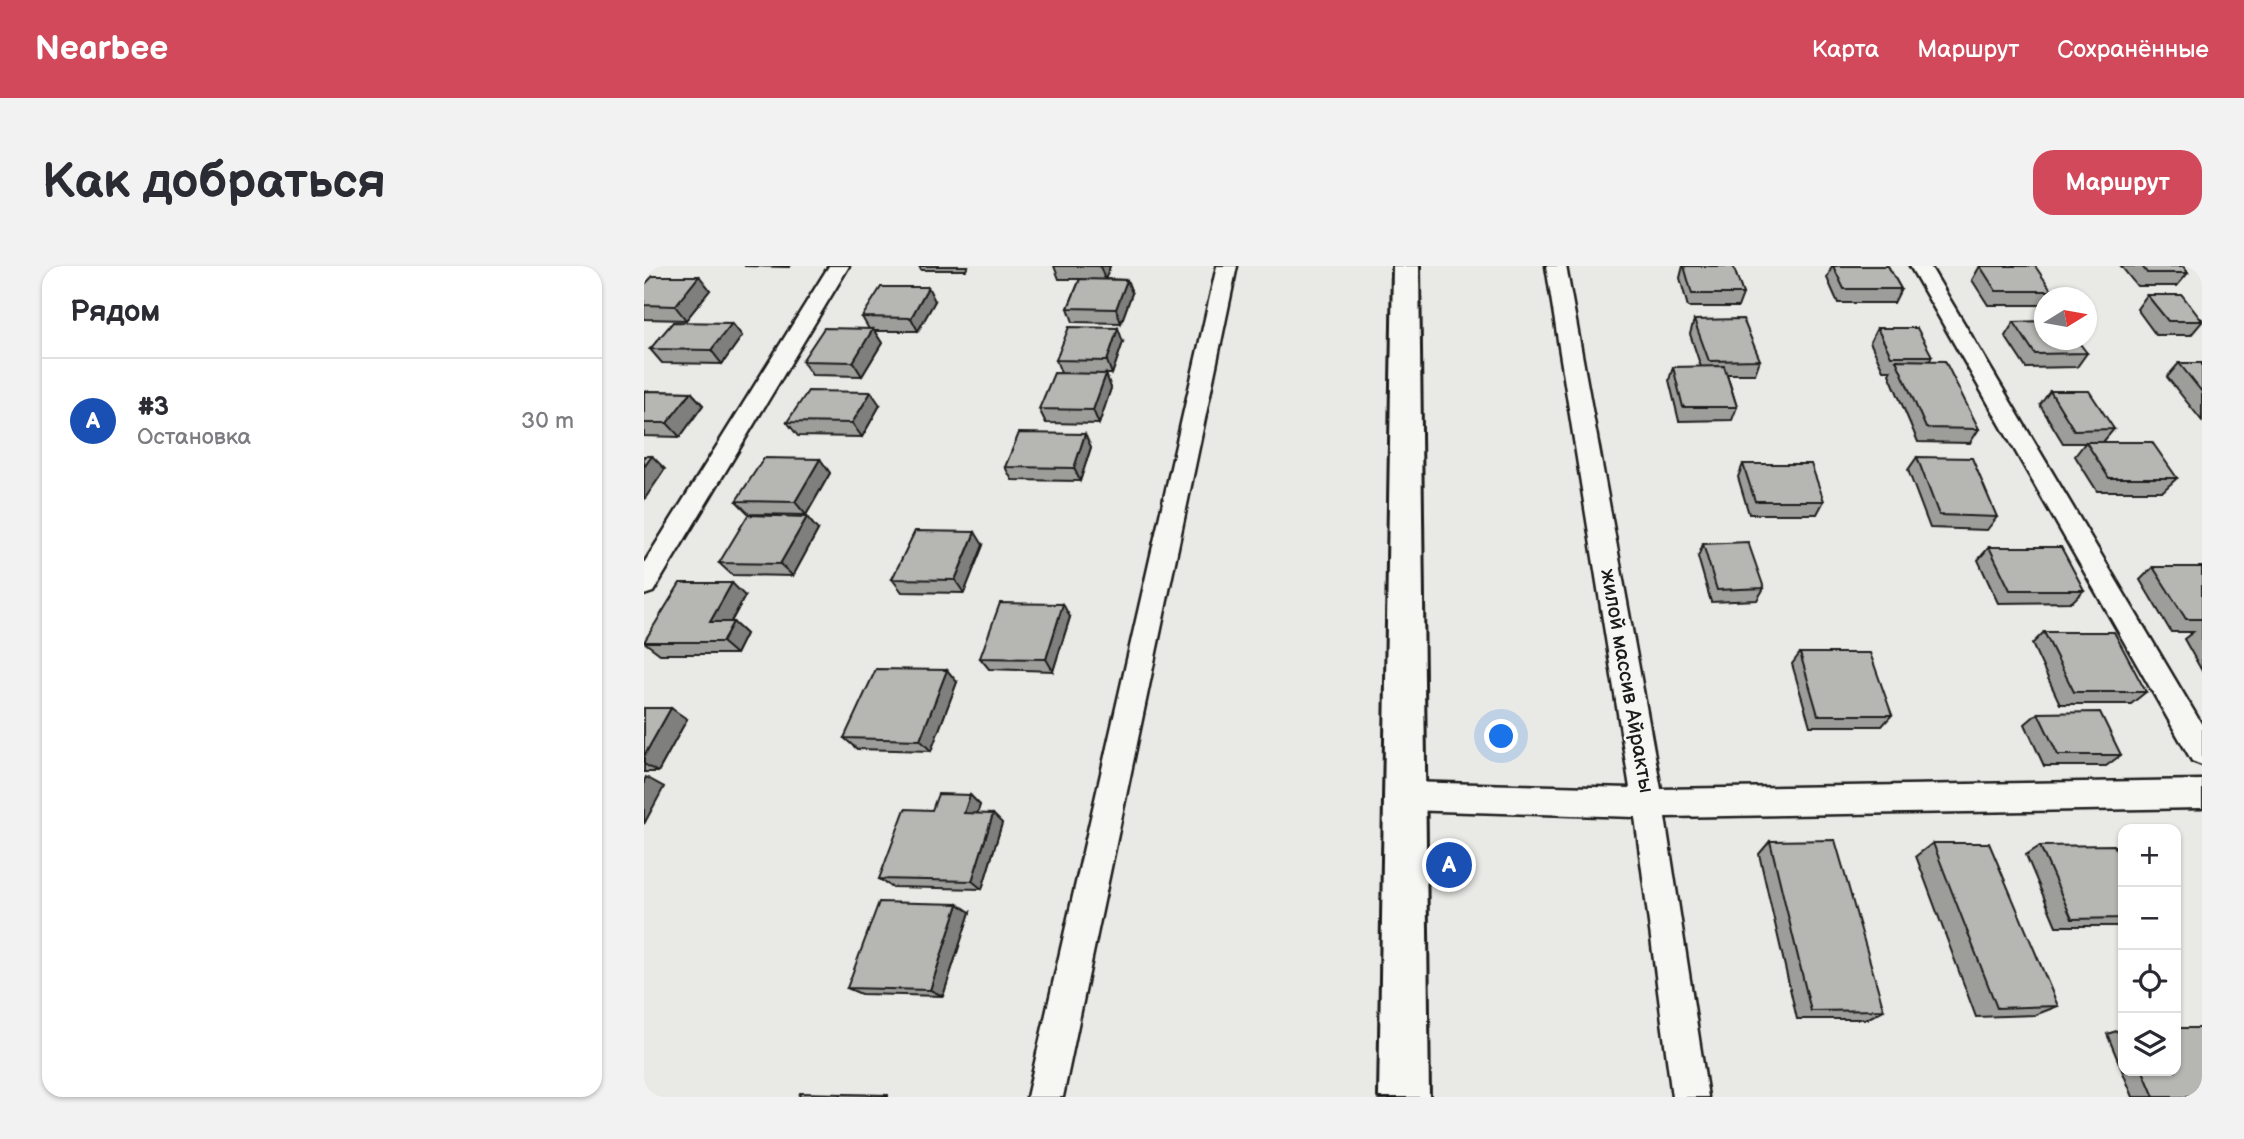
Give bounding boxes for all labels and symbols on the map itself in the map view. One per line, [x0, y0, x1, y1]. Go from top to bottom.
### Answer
north arrow [2034, 287, 2097, 350]
street label: жилой массив Айракты [1595, 567, 1659, 795]
your location [1484, 719, 1518, 753]
pin: A [1426, 839, 1472, 891]

